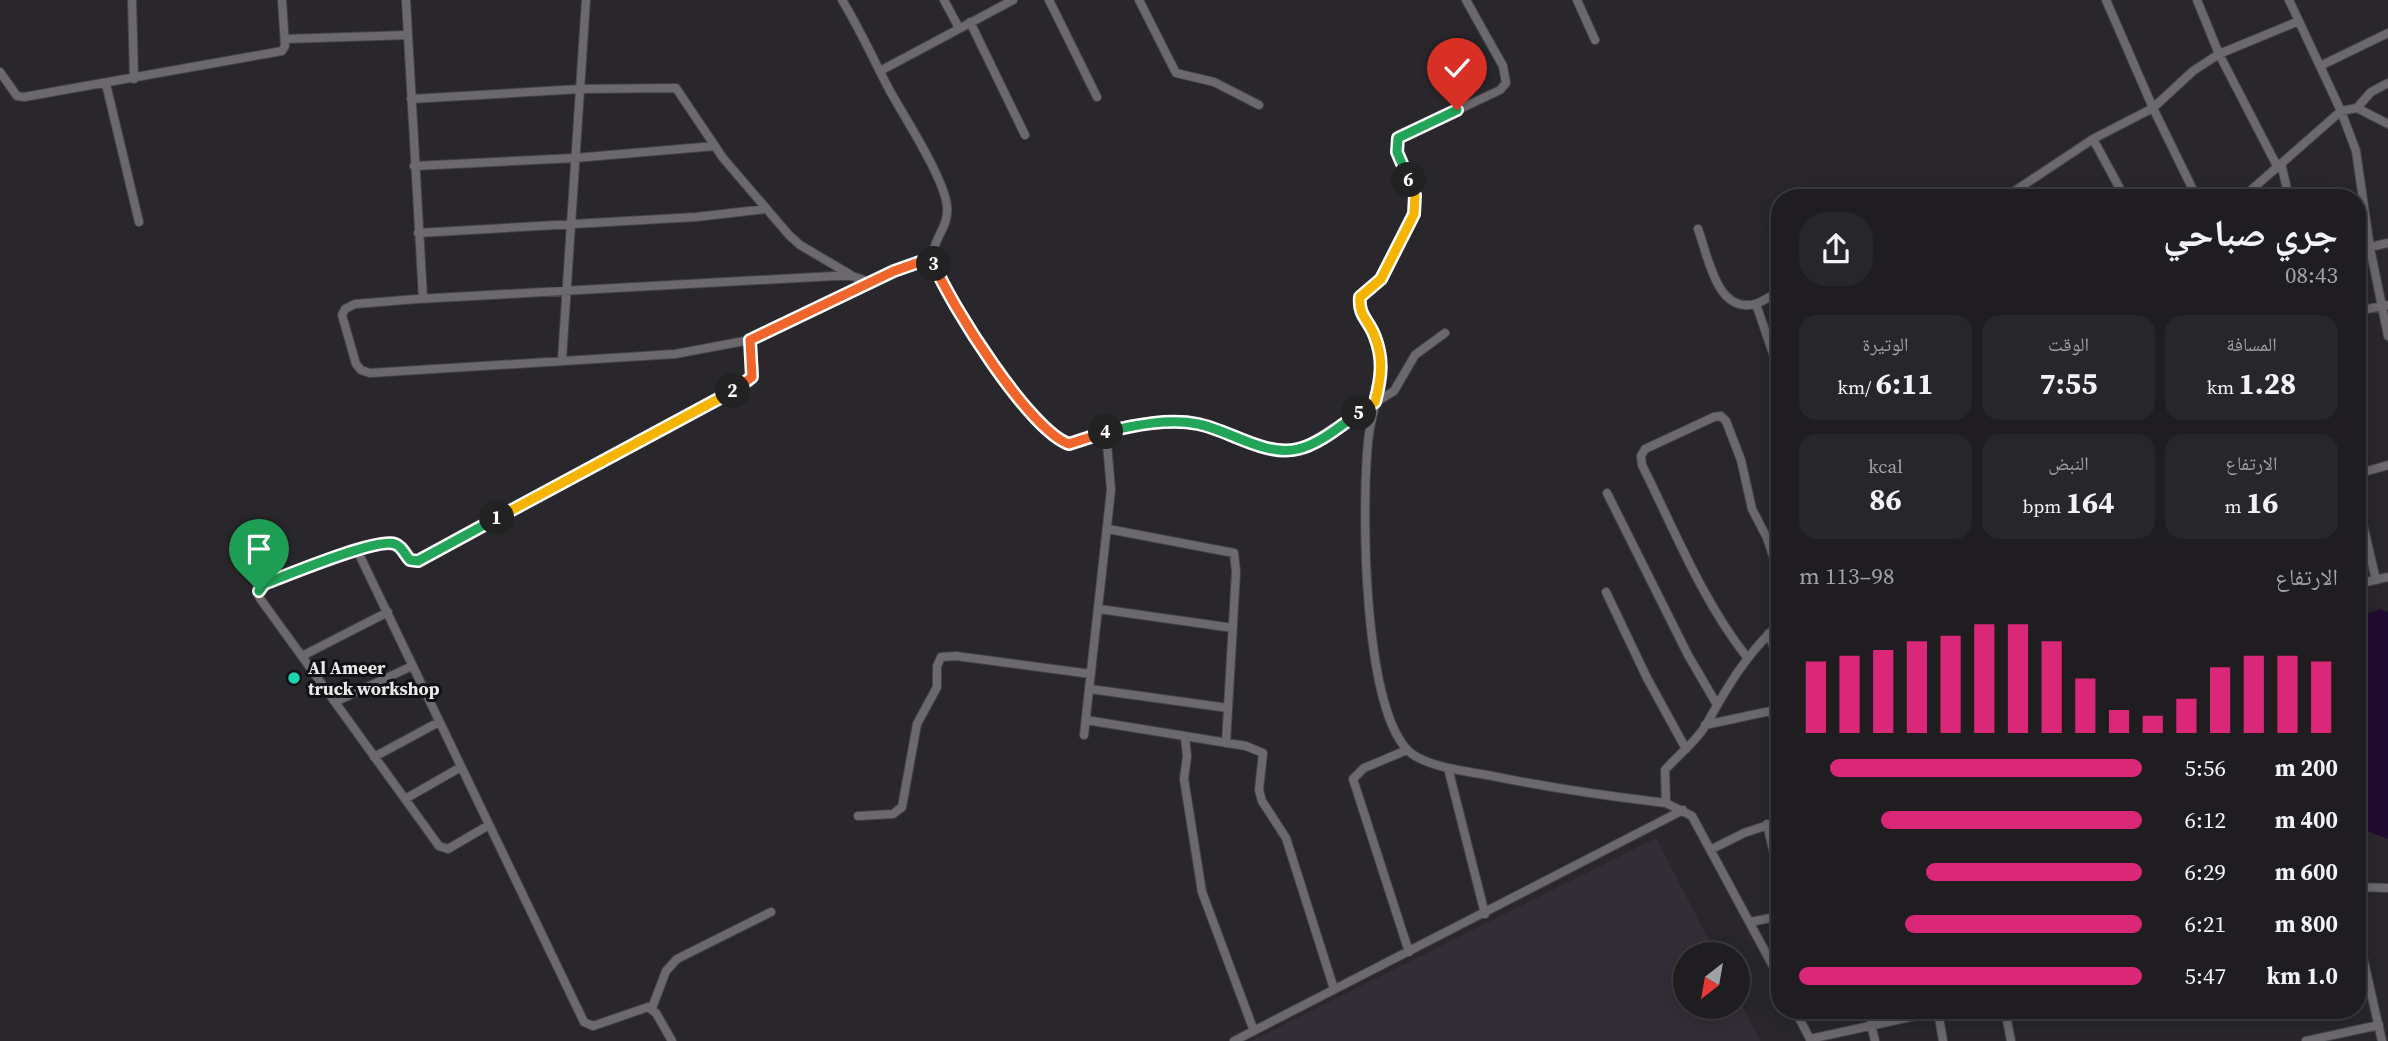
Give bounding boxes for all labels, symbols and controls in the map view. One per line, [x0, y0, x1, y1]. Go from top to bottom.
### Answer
pin [1427, 38, 1487, 110]
icon: check [1438, 49, 1476, 87]
pin: 6 [1392, 162, 1426, 198]
text: 6 [1403, 166, 1414, 192]
text: جري صباحي [2163, 207, 2338, 259]
button: share [1799, 212, 1873, 286]
pin: 3 [916, 246, 951, 282]
text: 3 [928, 250, 939, 276]
text: 08:43 [2285, 259, 2338, 291]
text: الوتيرة [1862, 331, 1909, 357]
text: الوقت [2048, 331, 2089, 357]
text: المسافة [2226, 331, 2277, 357]
text: 6:11 [1876, 363, 1934, 404]
text: 7:55 [2040, 363, 2097, 404]
text: 1.28 [2239, 363, 2296, 404]
pin: 2 [716, 374, 750, 408]
text: /km [1838, 374, 1876, 400]
text: km [2207, 374, 2239, 400]
text: 2 [727, 377, 738, 403]
pin: 5 [1342, 396, 1376, 430]
text: 5 [1353, 399, 1364, 425]
pin: 4 [1088, 414, 1124, 450]
text: 4 [1100, 418, 1111, 444]
text: النبض [2048, 450, 2089, 476]
text: الارتفاع [2226, 450, 2277, 476]
text: kcal [1868, 453, 1903, 479]
text: 86 [1869, 479, 1902, 520]
text: 164 [2066, 482, 2115, 523]
text: 16 [2246, 482, 2279, 523]
text: bpm [2022, 493, 2066, 519]
text: m [2224, 493, 2246, 519]
pin: 1 [480, 500, 514, 536]
text: 1 [491, 504, 502, 530]
pin [229, 519, 289, 591]
icon: arrive [240, 530, 278, 568]
text: 98–113 m [1799, 560, 1894, 592]
text: الارتفاع [2275, 561, 2338, 593]
place label: Al Ameer truck workshop [308, 655, 440, 701]
marker: Al Ameer truck workshop [286, 670, 302, 686]
text: 5:56 [2185, 752, 2226, 784]
text: 200 m [2275, 752, 2338, 784]
text: 6:12 [2185, 804, 2226, 836]
text: 400 m [2275, 804, 2338, 836]
text: 6:29 [2185, 856, 2226, 888]
text: 600 m [2275, 856, 2338, 888]
text: 6:21 [2185, 908, 2226, 940]
text: 800 m [2275, 908, 2338, 940]
north arrow [1673, 942, 1750, 1018]
map controls [1673, 942, 1750, 1019]
text: 5:47 [2185, 960, 2226, 992]
text: 1.0 km [2267, 960, 2338, 992]

